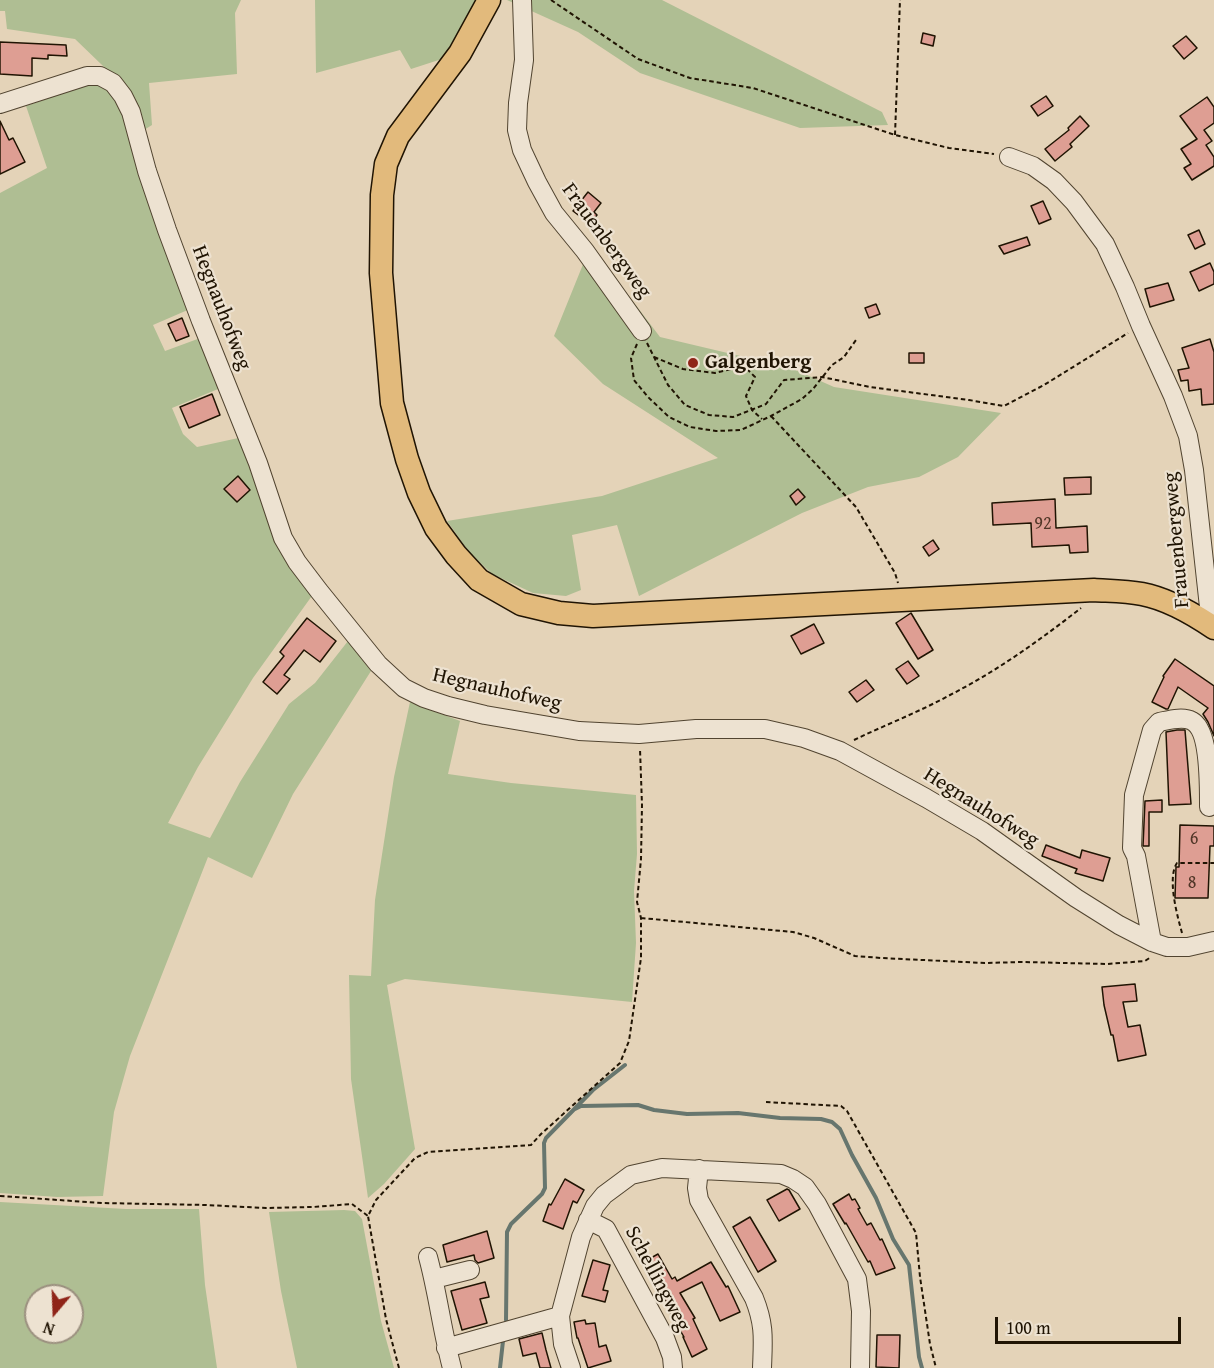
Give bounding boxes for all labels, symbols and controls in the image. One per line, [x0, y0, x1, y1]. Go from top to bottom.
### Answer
street label: Frauenbergweg [556, 178, 656, 304]
street label: Hegnauhofweg [186, 242, 256, 374]
place label: Galgenberg [705, 350, 811, 376]
marker: Galgenberg [686, 356, 700, 370]
street label: Frauenbergweg [1159, 471, 1195, 609]
house number: 92 [1034, 513, 1052, 535]
street label: Hegnauhofweg [430, 663, 564, 717]
street label: Hegnauhofweg [919, 763, 1043, 853]
house number: 6 [1190, 828, 1198, 850]
house number: 8 [1188, 872, 1196, 894]
street label: Schellingweg [619, 1222, 695, 1336]
north arrow [24, 1284, 84, 1344]
scale bar [998, 1305, 1184, 1343]
text: 100 m [1006, 1314, 1051, 1341]
text: N [40, 1316, 58, 1342]

